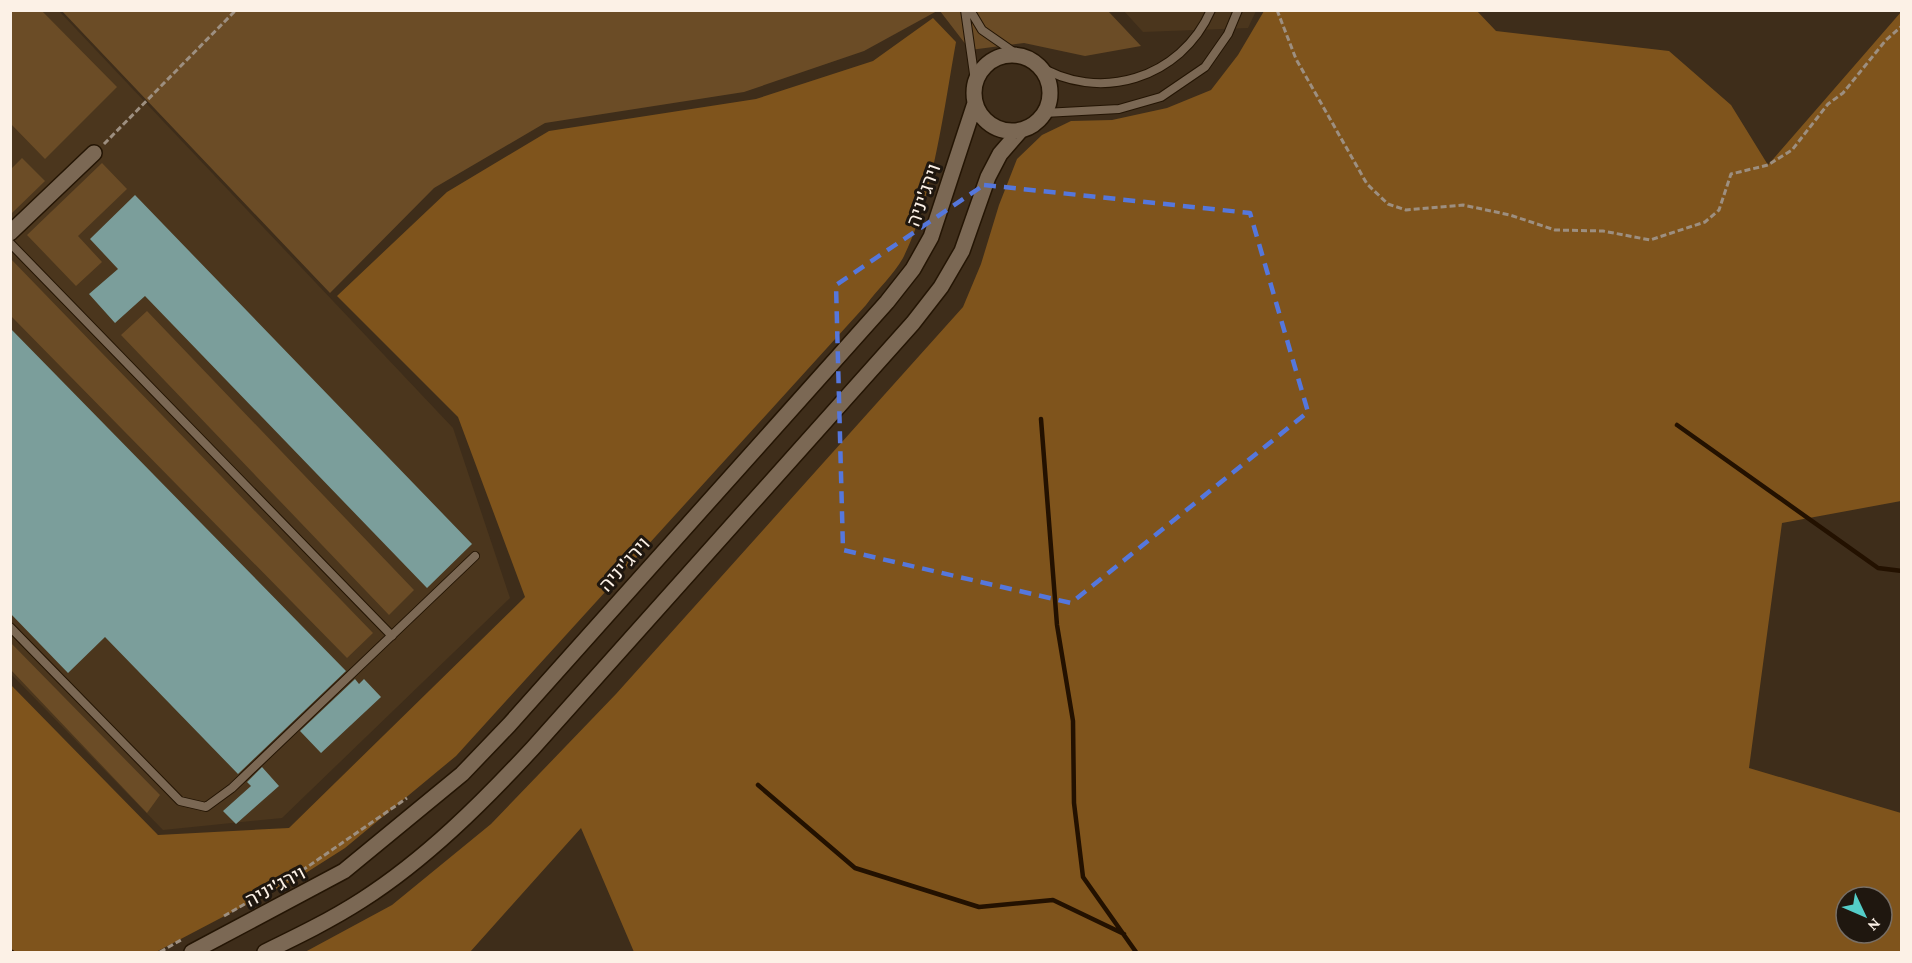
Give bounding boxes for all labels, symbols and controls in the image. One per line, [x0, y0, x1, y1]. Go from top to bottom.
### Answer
street label: וירג'יניה [902, 161, 944, 229]
street label: וירג'יניה [594, 532, 654, 596]
street label: וירג'יניה [241, 861, 309, 911]
north arrow [1834, 885, 1894, 945]
text: N [1864, 915, 1884, 935]

